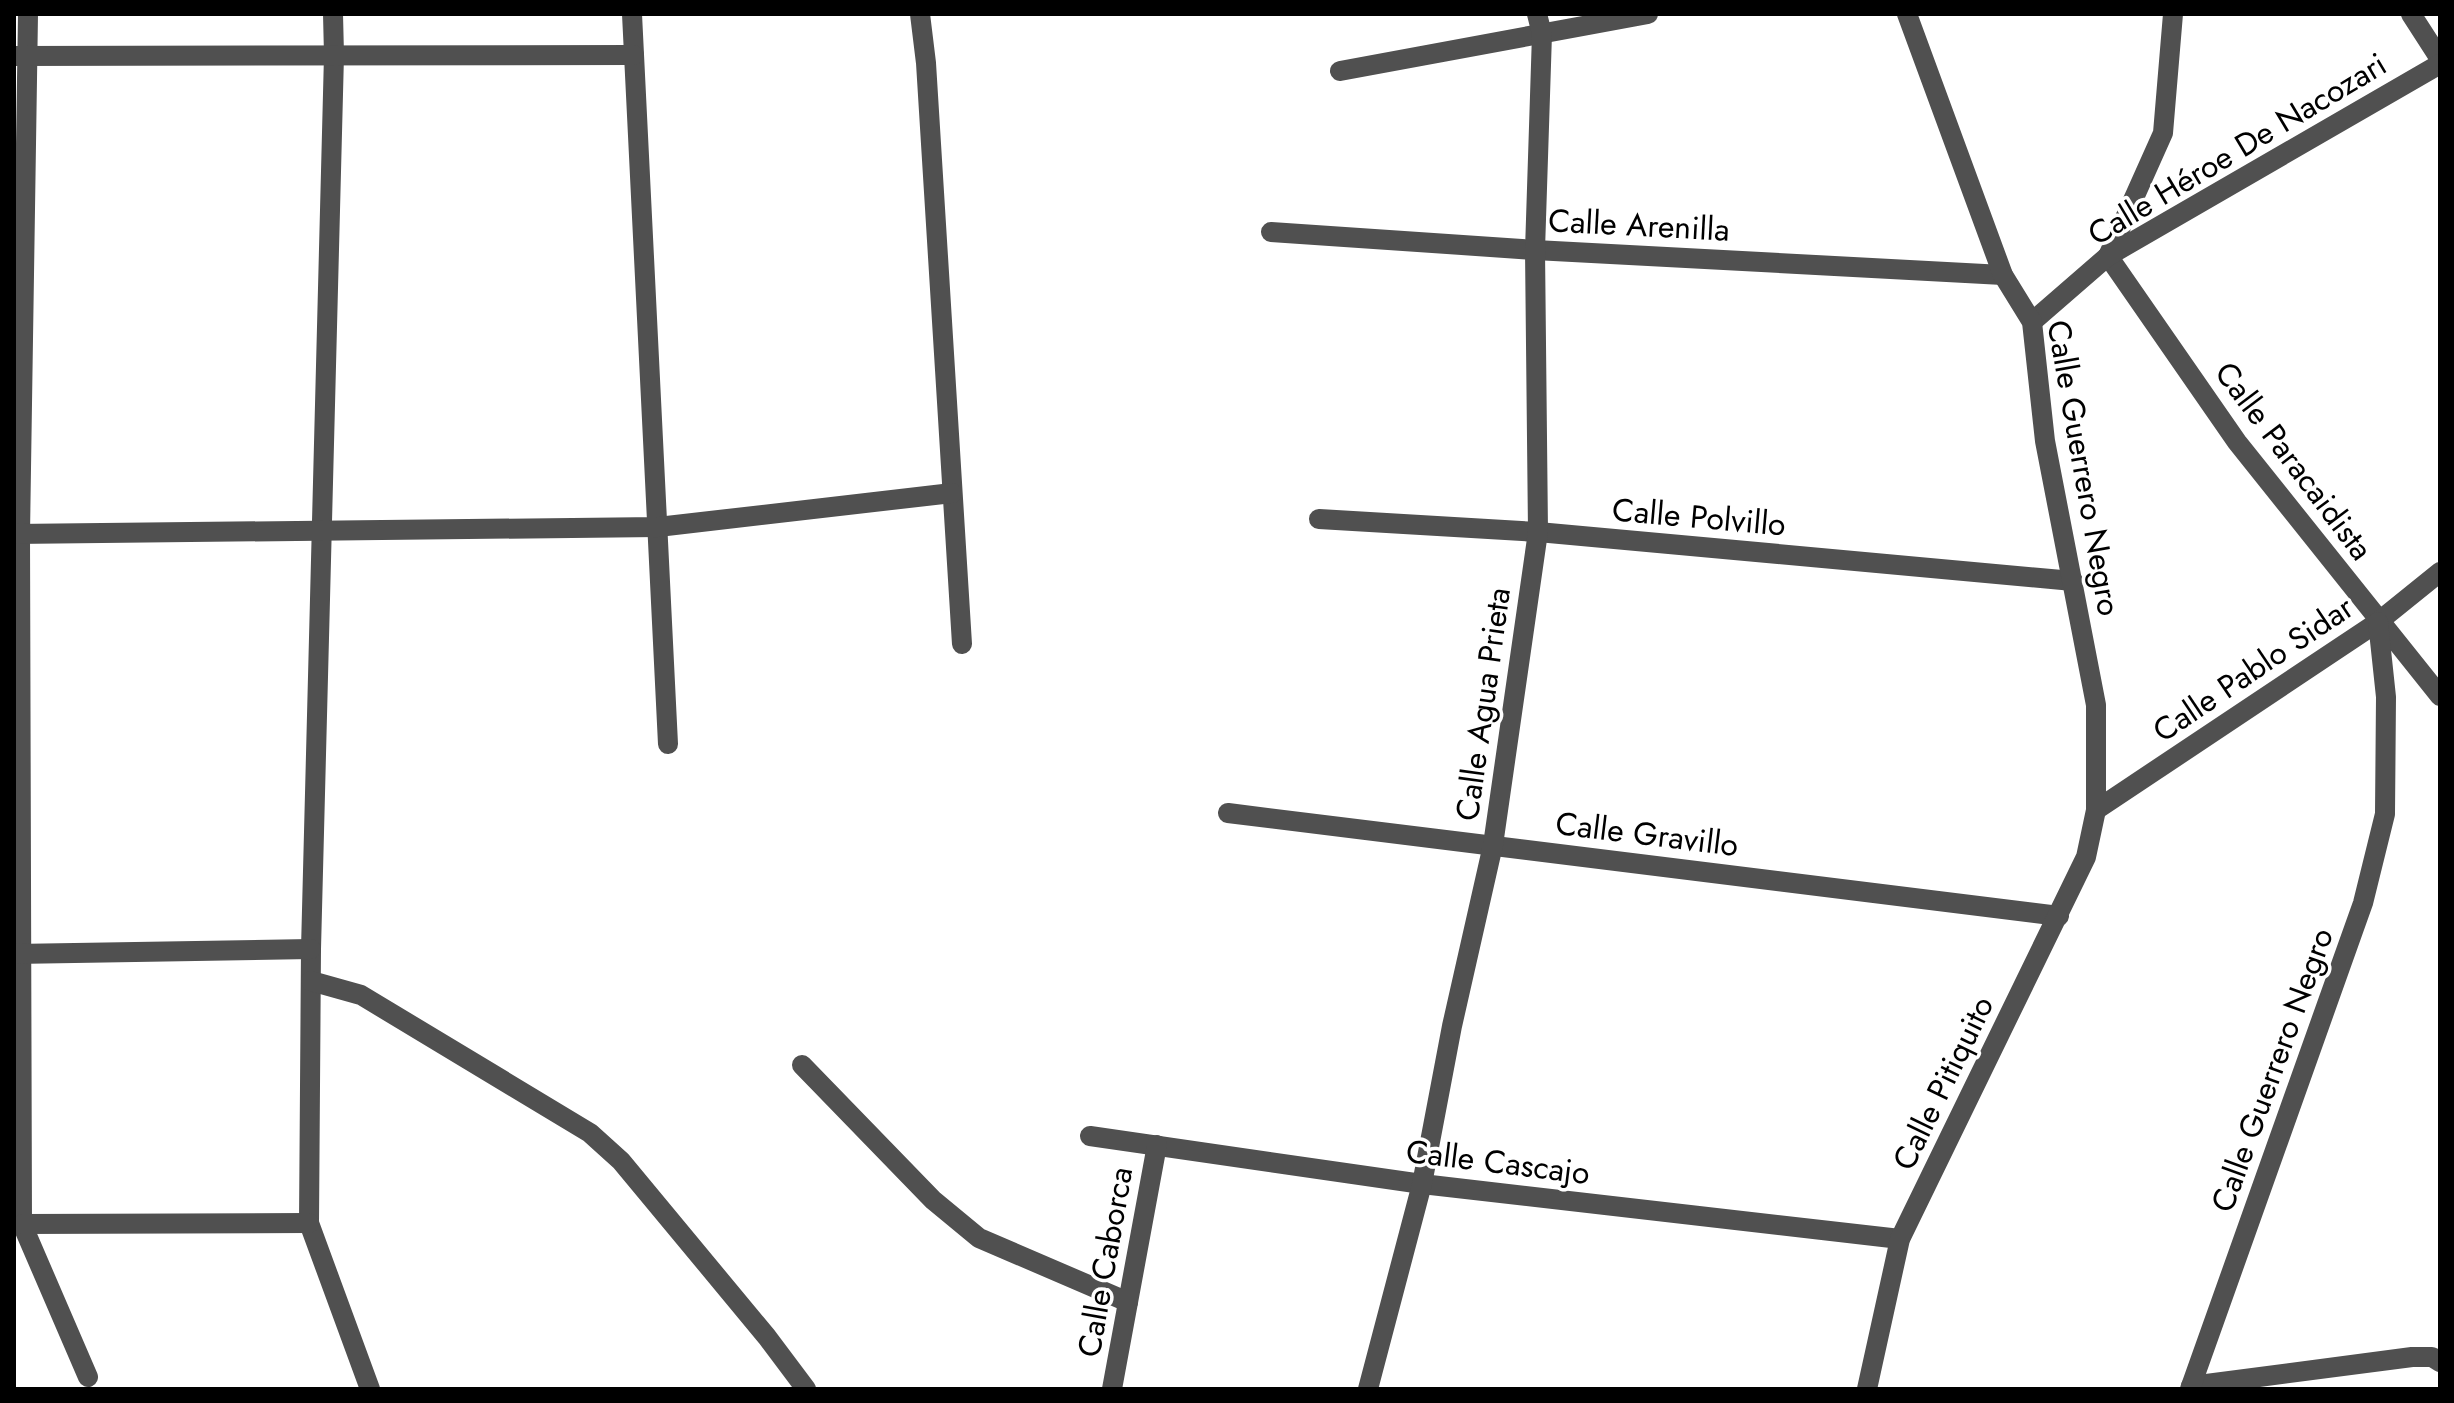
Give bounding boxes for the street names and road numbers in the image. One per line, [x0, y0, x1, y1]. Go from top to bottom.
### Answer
street label: Calle Héroe De Nacozari [2079, 41, 2395, 257]
street label: Calle Arenilla [1547, 197, 1731, 253]
street label: Calle Guerrero Negro [2035, 317, 2133, 619]
street label: Calle Paracaidista [2204, 352, 2384, 570]
street label: Calle Polvillo [1610, 486, 1788, 548]
street label: Calle Agua Prieta [1444, 584, 1522, 824]
street label: Calle Pablo Sidar [2143, 585, 2363, 753]
street label: Calle Gravillo [1553, 800, 1741, 868]
street label: Calle Guerrero Negro [2199, 922, 2345, 1218]
street label: Calle Pitiquito [1881, 988, 2005, 1178]
street label: Calle Cascajo [1404, 1128, 1592, 1196]
street label: Calle Caborca [1066, 1163, 1144, 1361]

